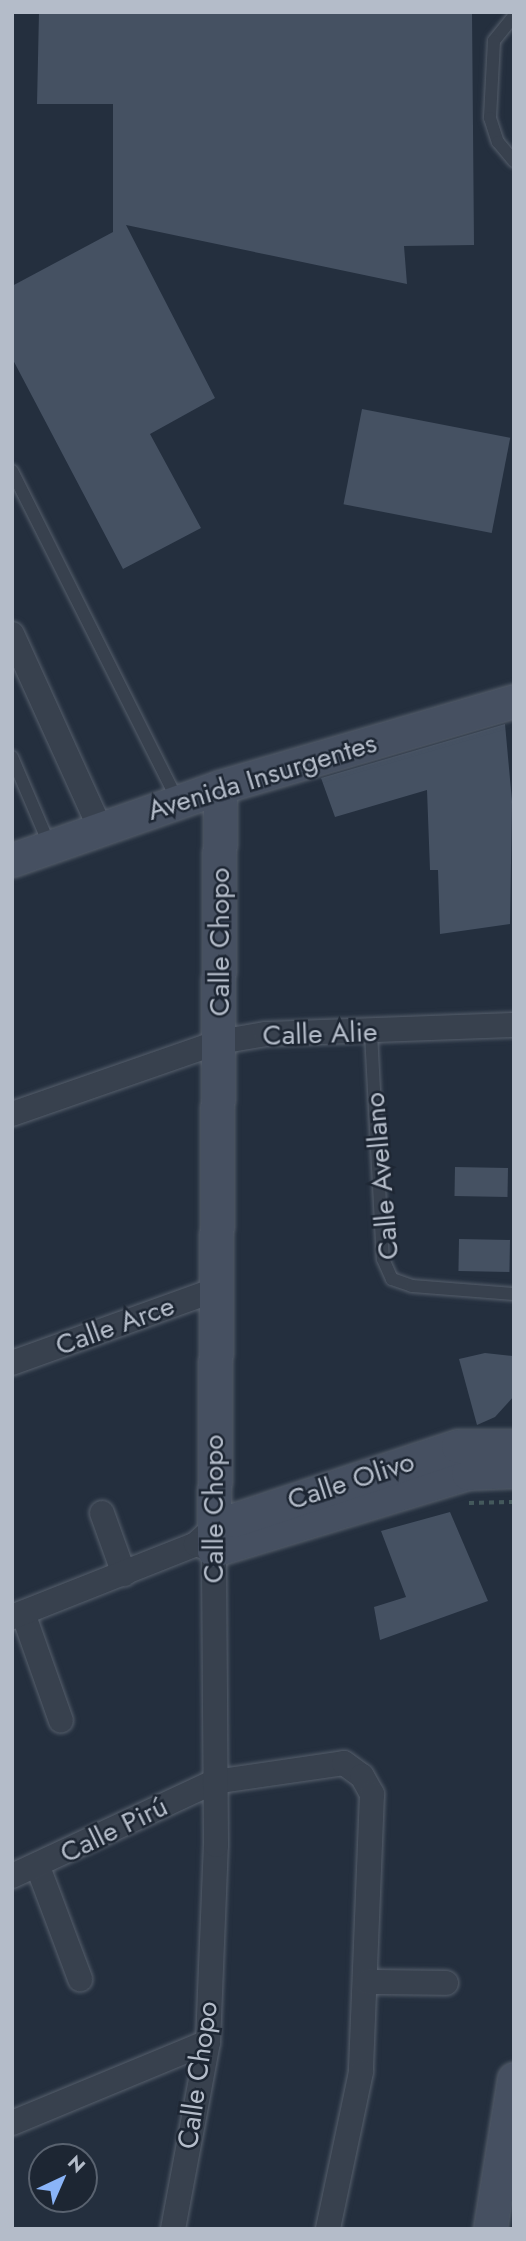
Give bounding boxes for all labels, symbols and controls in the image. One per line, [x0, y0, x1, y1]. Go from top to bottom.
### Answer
street label: Avenida Insurgentes [144, 726, 380, 828]
street label: Calle Chopo [203, 868, 237, 1016]
street label: Calle Alie [262, 1015, 378, 1053]
street label: Calle Avellano [358, 1091, 406, 1261]
street label: Calle Arce [51, 1289, 179, 1363]
street label: Calle Chopo [197, 1435, 231, 1583]
street label: Calle Olivo [283, 1445, 419, 1517]
street label: Calle Pirú [55, 1790, 173, 1870]
street label: Calle Chopo [171, 1999, 225, 2151]
north arrow [28, 2143, 98, 2213]
text: N [62, 2149, 91, 2179]

